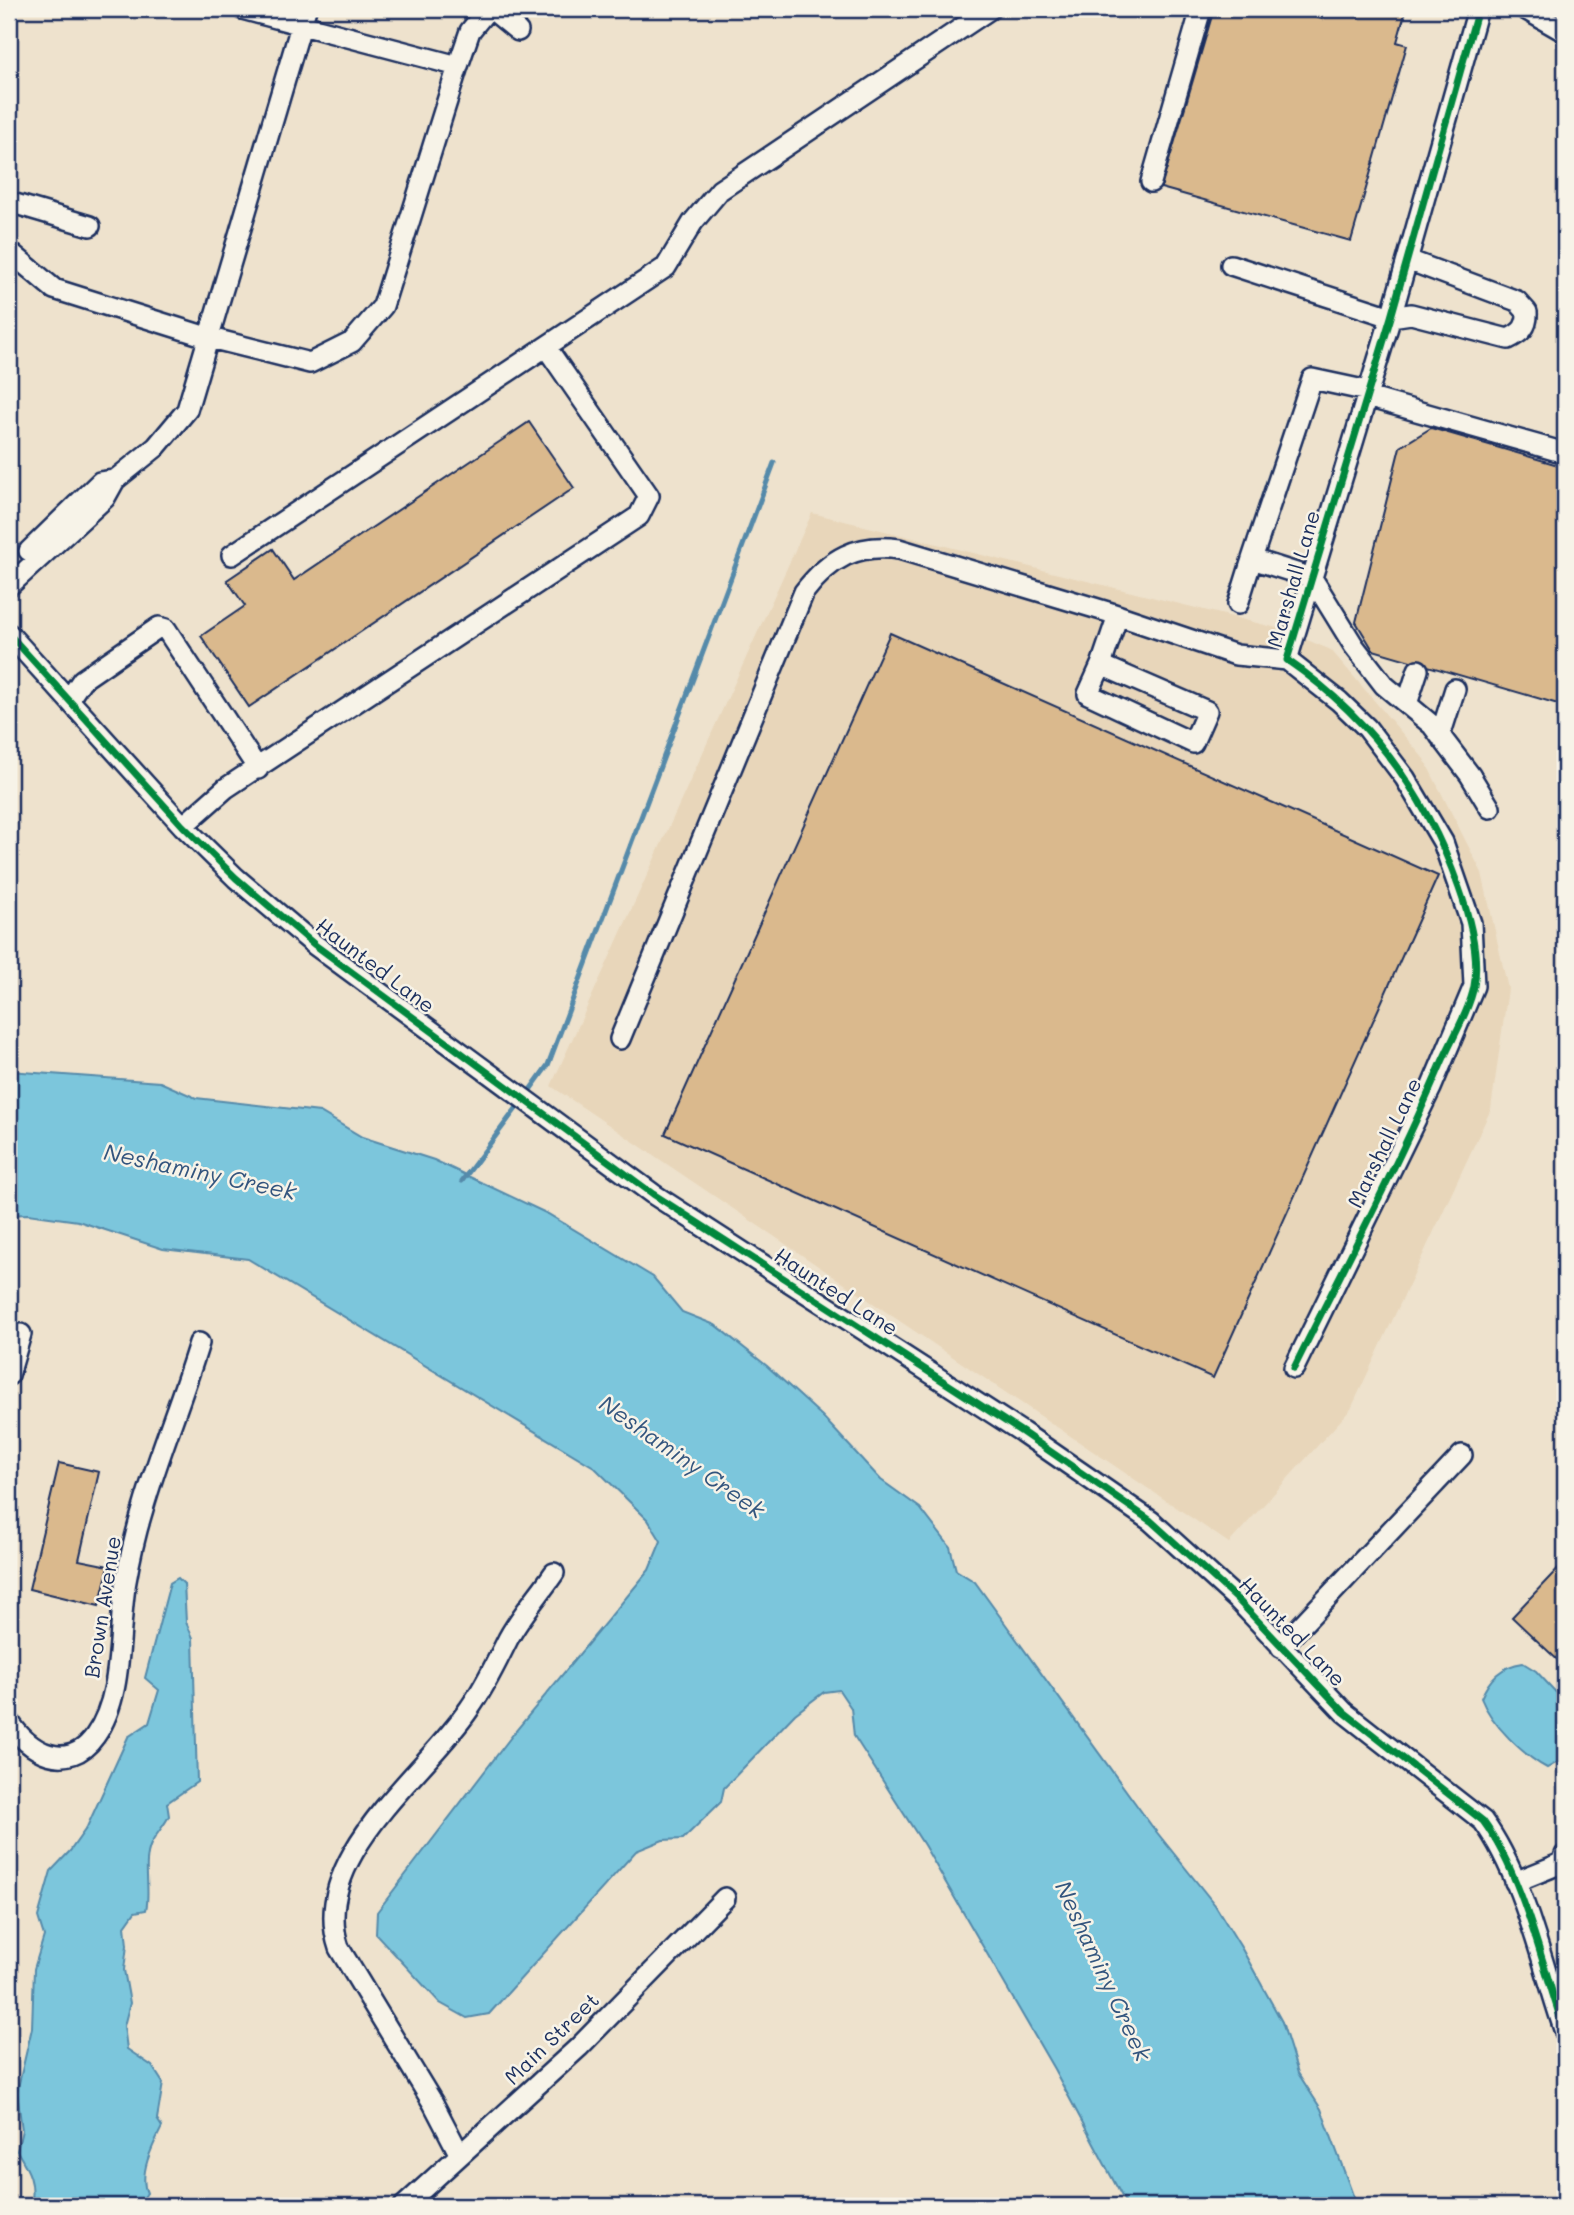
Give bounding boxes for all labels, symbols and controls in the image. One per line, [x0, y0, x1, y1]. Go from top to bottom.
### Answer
street label: Marshall Lane [1260, 507, 1325, 650]
street label: Haunted Lane [311, 911, 441, 1018]
street label: Marshall Lane [1340, 1073, 1427, 1212]
water label: Neshaminy Creek [101, 1136, 300, 1206]
street label: Haunted Lane [770, 1241, 904, 1341]
water label: Neshaminy Creek [594, 1388, 772, 1525]
street label: Brown Avenue [77, 1534, 126, 1680]
street label: Haunted Lane [1234, 1570, 1352, 1691]
water label: Neshaminy Creek [1049, 1875, 1159, 2066]
street label: Main Street [498, 1986, 604, 2090]

